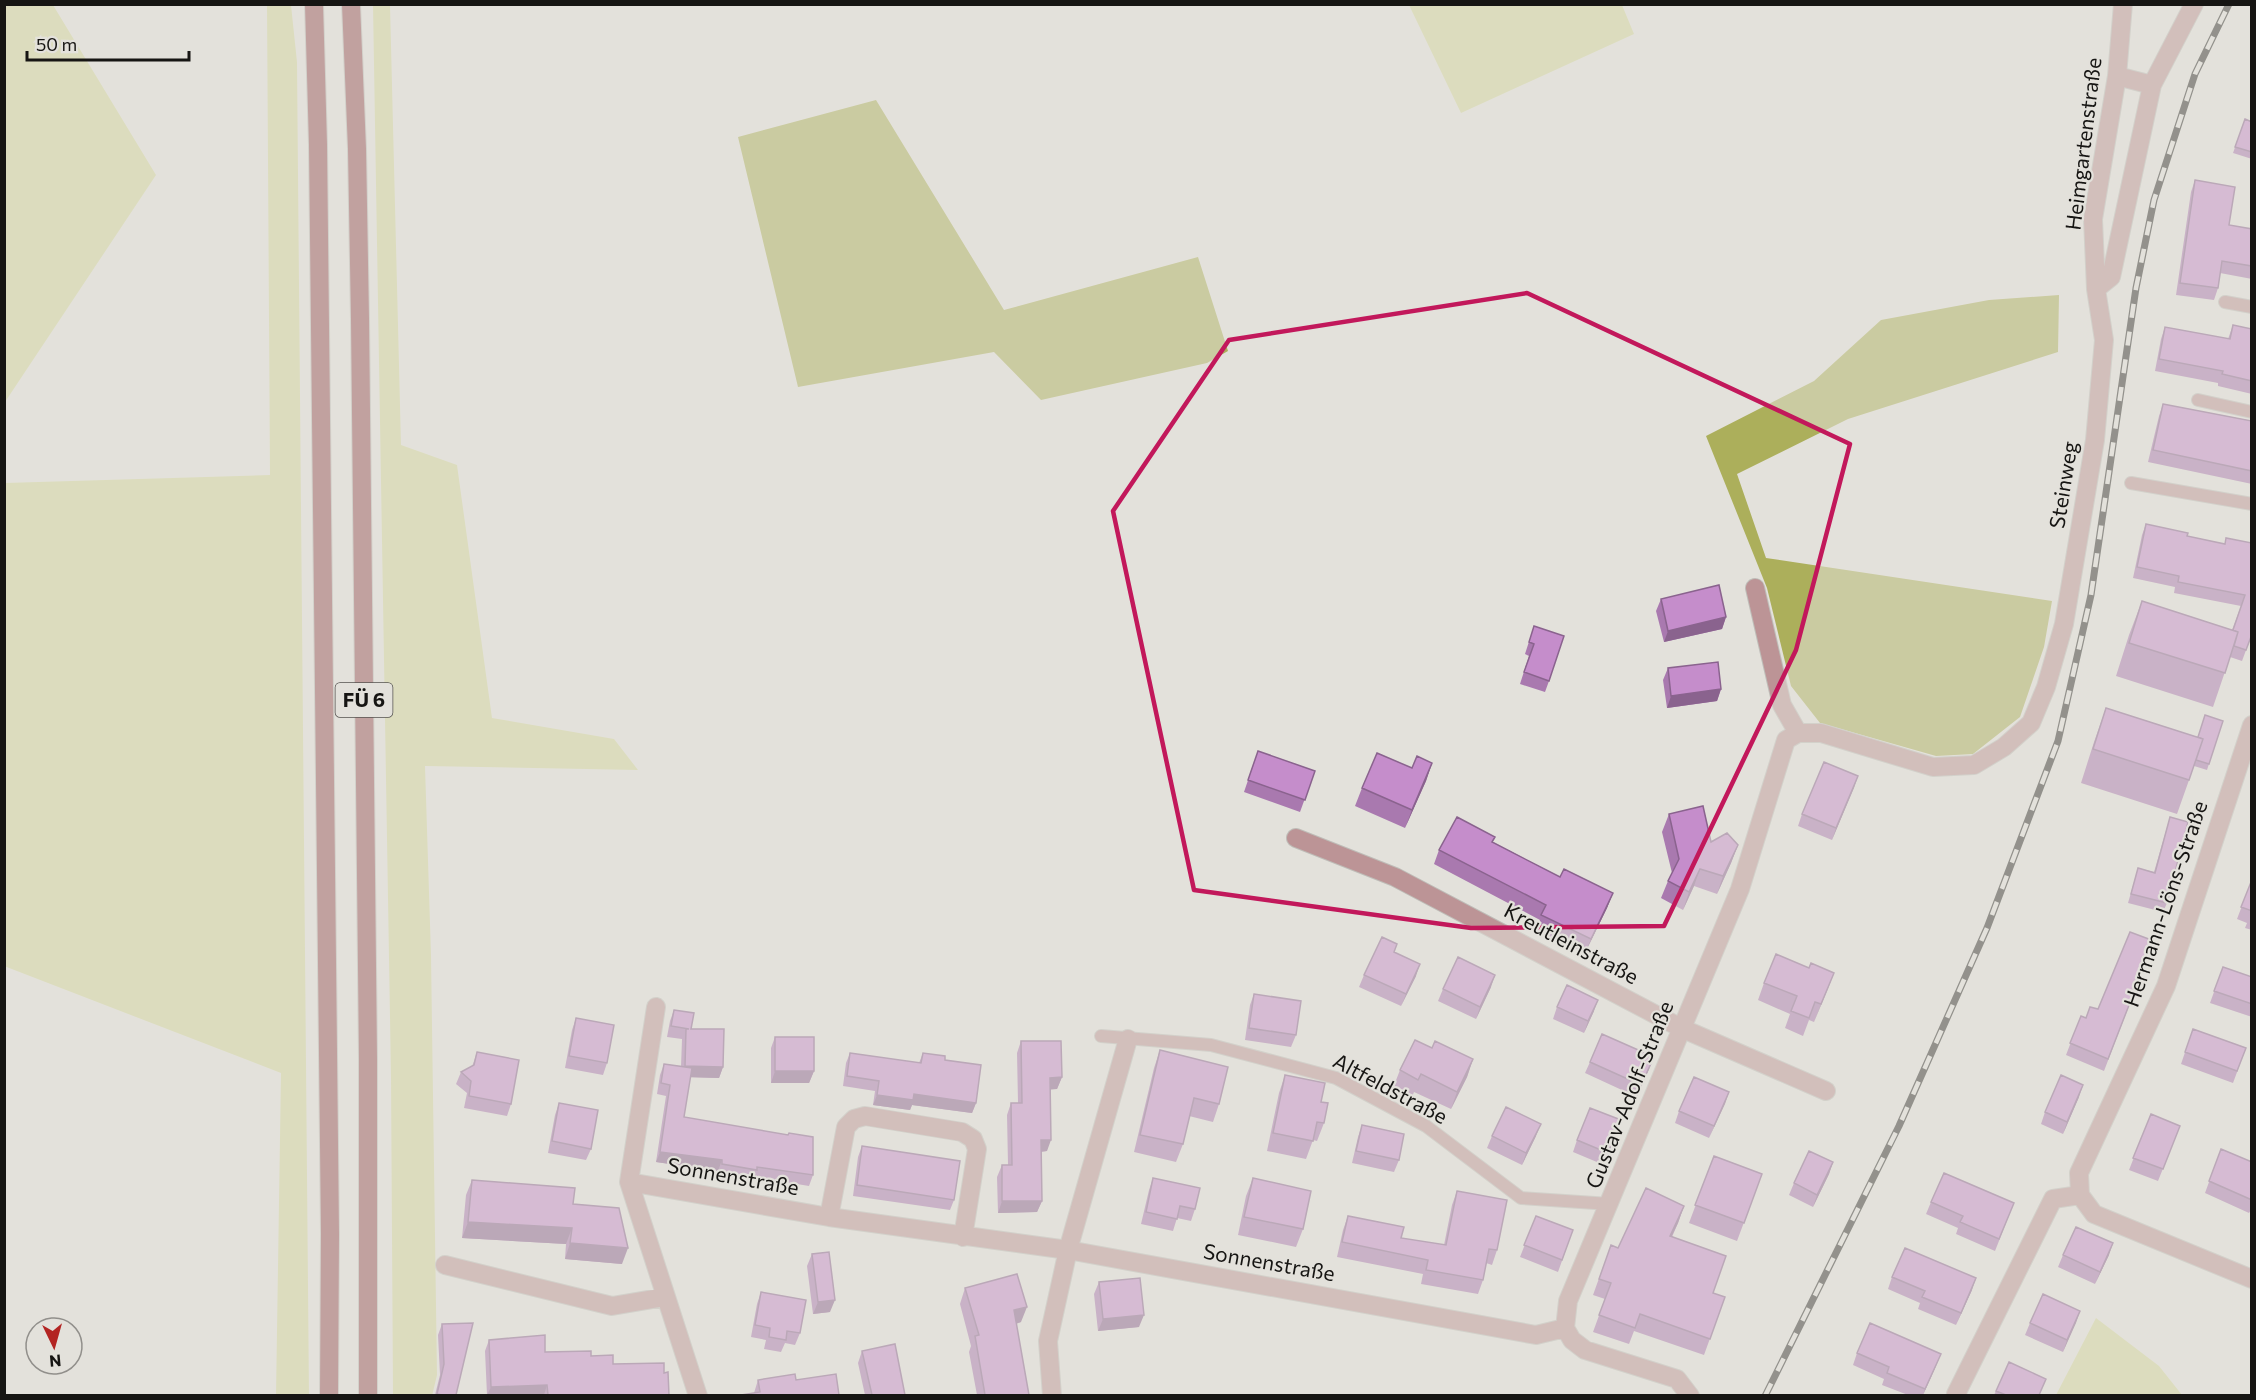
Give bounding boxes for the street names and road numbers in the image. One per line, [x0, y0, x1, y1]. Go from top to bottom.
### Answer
street label: Heimgartenstraße [2060, 56, 2106, 232]
street label: Steinweg [2043, 439, 2082, 530]
road number: FÜ 6 [336, 683, 392, 717]
street label: Hermann-Löns-Straße [2118, 797, 2212, 1010]
street label: Kreutleinstraße [1500, 897, 1643, 989]
street label: Gustav-Adolf-Straße [1580, 997, 1678, 1192]
street label: Altfeldstraße [1329, 1047, 1452, 1128]
street label: Sonnenstraße [666, 1152, 801, 1199]
street label: Sonnenstraße [1202, 1238, 1337, 1285]

